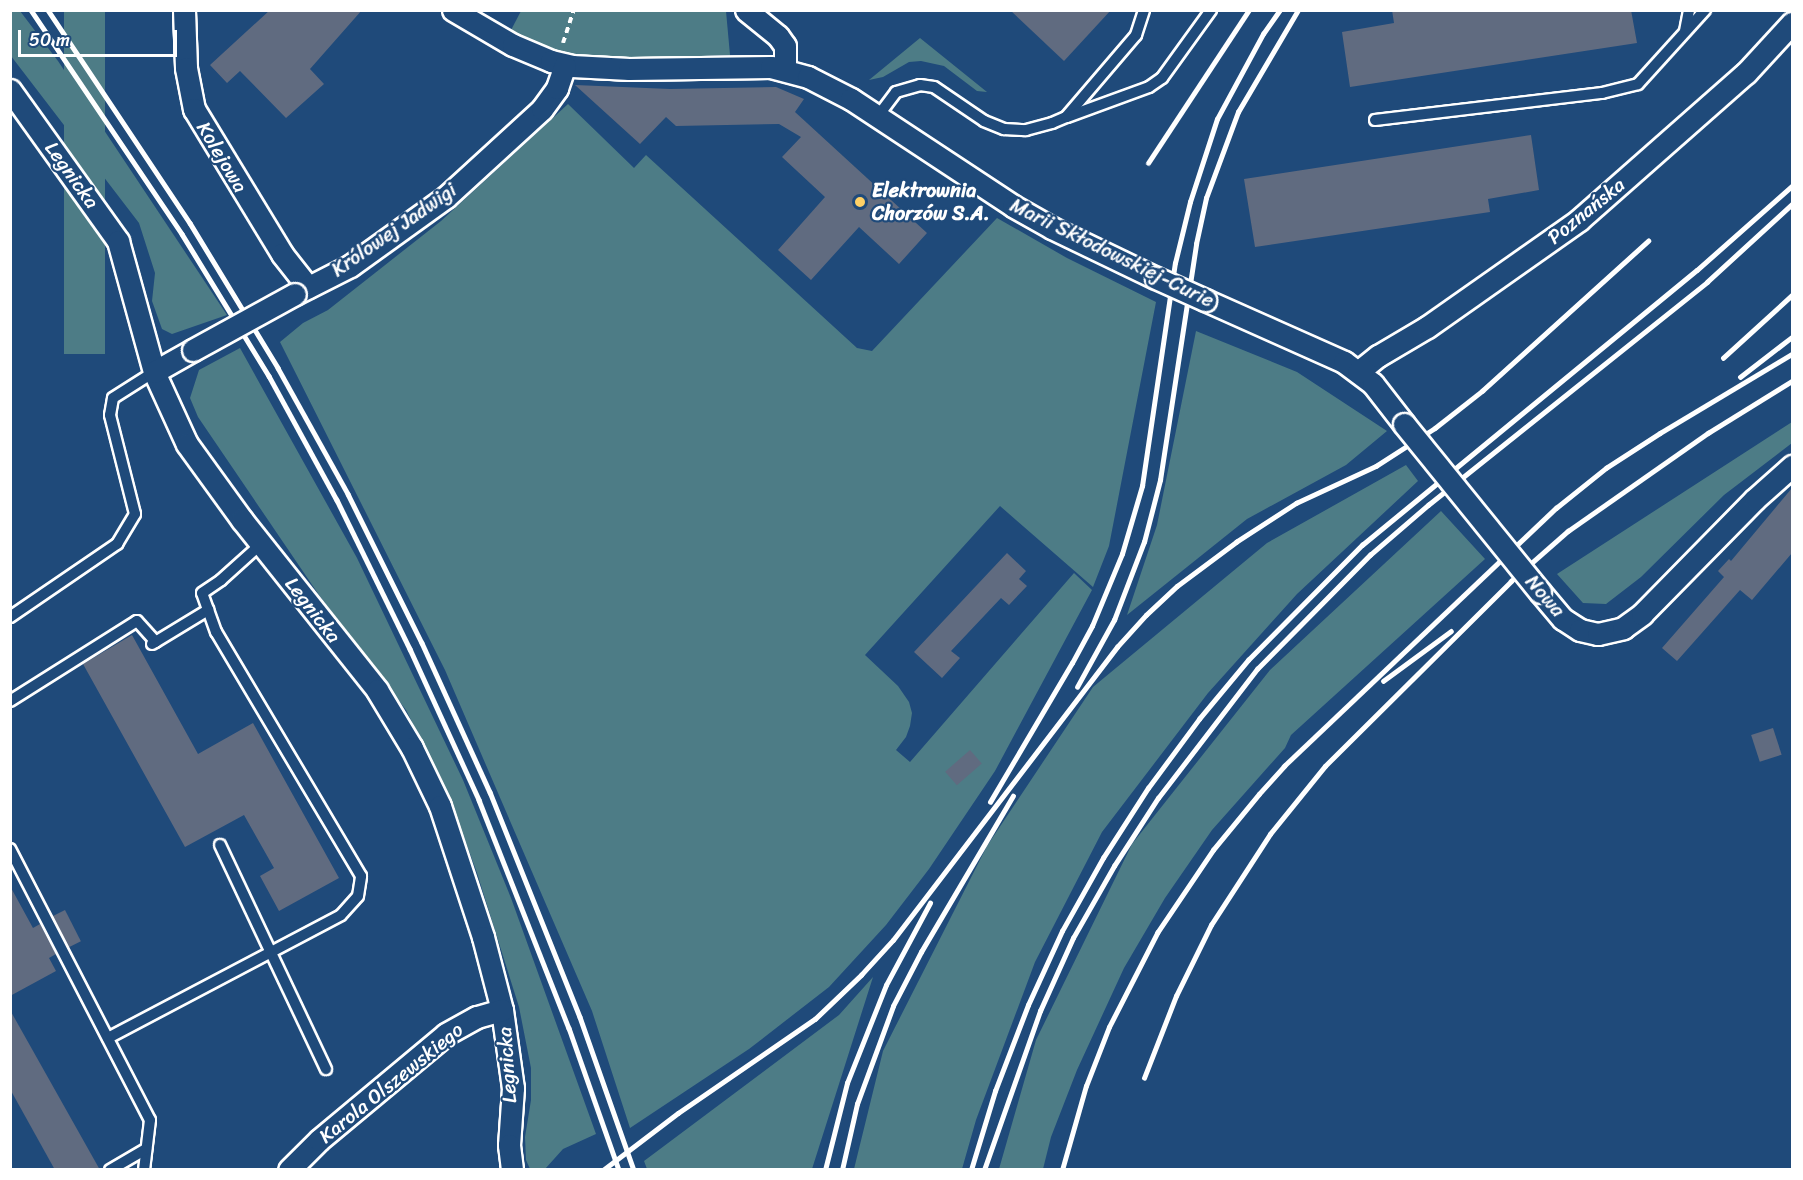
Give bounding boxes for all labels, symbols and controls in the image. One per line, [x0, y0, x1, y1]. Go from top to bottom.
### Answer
scale bar [21, 18, 180, 56]
text: 50 m [29, 24, 70, 56]
street label: Kolejowa [191, 117, 253, 197]
street label: Legnicka [40, 137, 104, 213]
street label: Poznańska [1543, 173, 1629, 249]
street label: Królowej Jadwigi [327, 178, 461, 282]
place label: Elektrownia Chorzów S.A. [872, 178, 990, 225]
street label: Marii Skłodowskiej-Curie [1006, 193, 1218, 313]
marker: Elektrownia Chorzów S.A. [853, 195, 867, 209]
street label: Nowa [1520, 570, 1570, 622]
street label: Legnicka [280, 572, 346, 648]
street label: Karola Olszewskiego [314, 1018, 468, 1148]
street label: Legnicka [492, 1026, 522, 1104]

